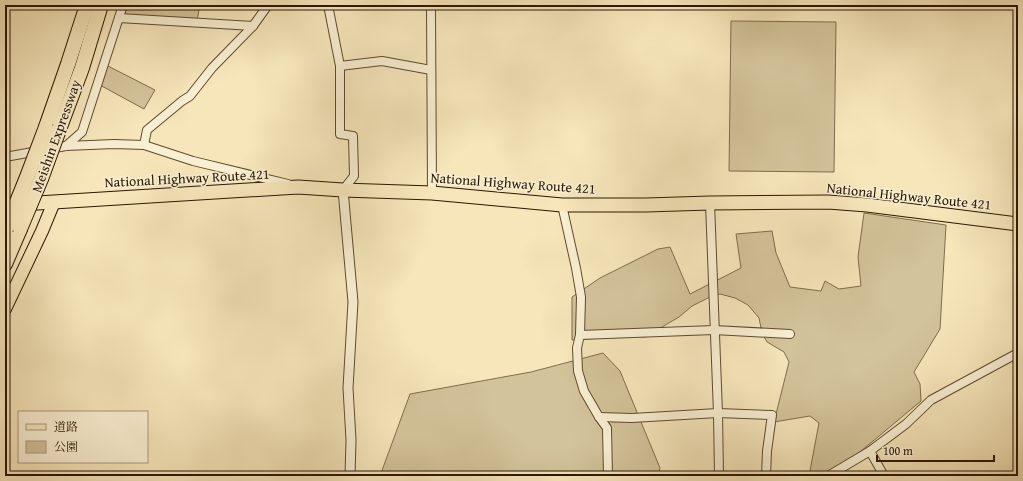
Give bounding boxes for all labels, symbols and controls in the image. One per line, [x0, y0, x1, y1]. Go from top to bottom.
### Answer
street label: Meishin Expressway [26, 77, 86, 195]
street label: National Highway Route 421 [104, 164, 270, 192]
street label: National Highway Route 421 [430, 167, 596, 199]
street label: National Highway Route 421 [826, 177, 992, 215]
legend [18, 411, 148, 463]
text: 道路 [54, 418, 78, 435]
scale bar [877, 437, 994, 463]
text: 公園 [54, 438, 78, 455]
text: 100 m [883, 442, 913, 459]

